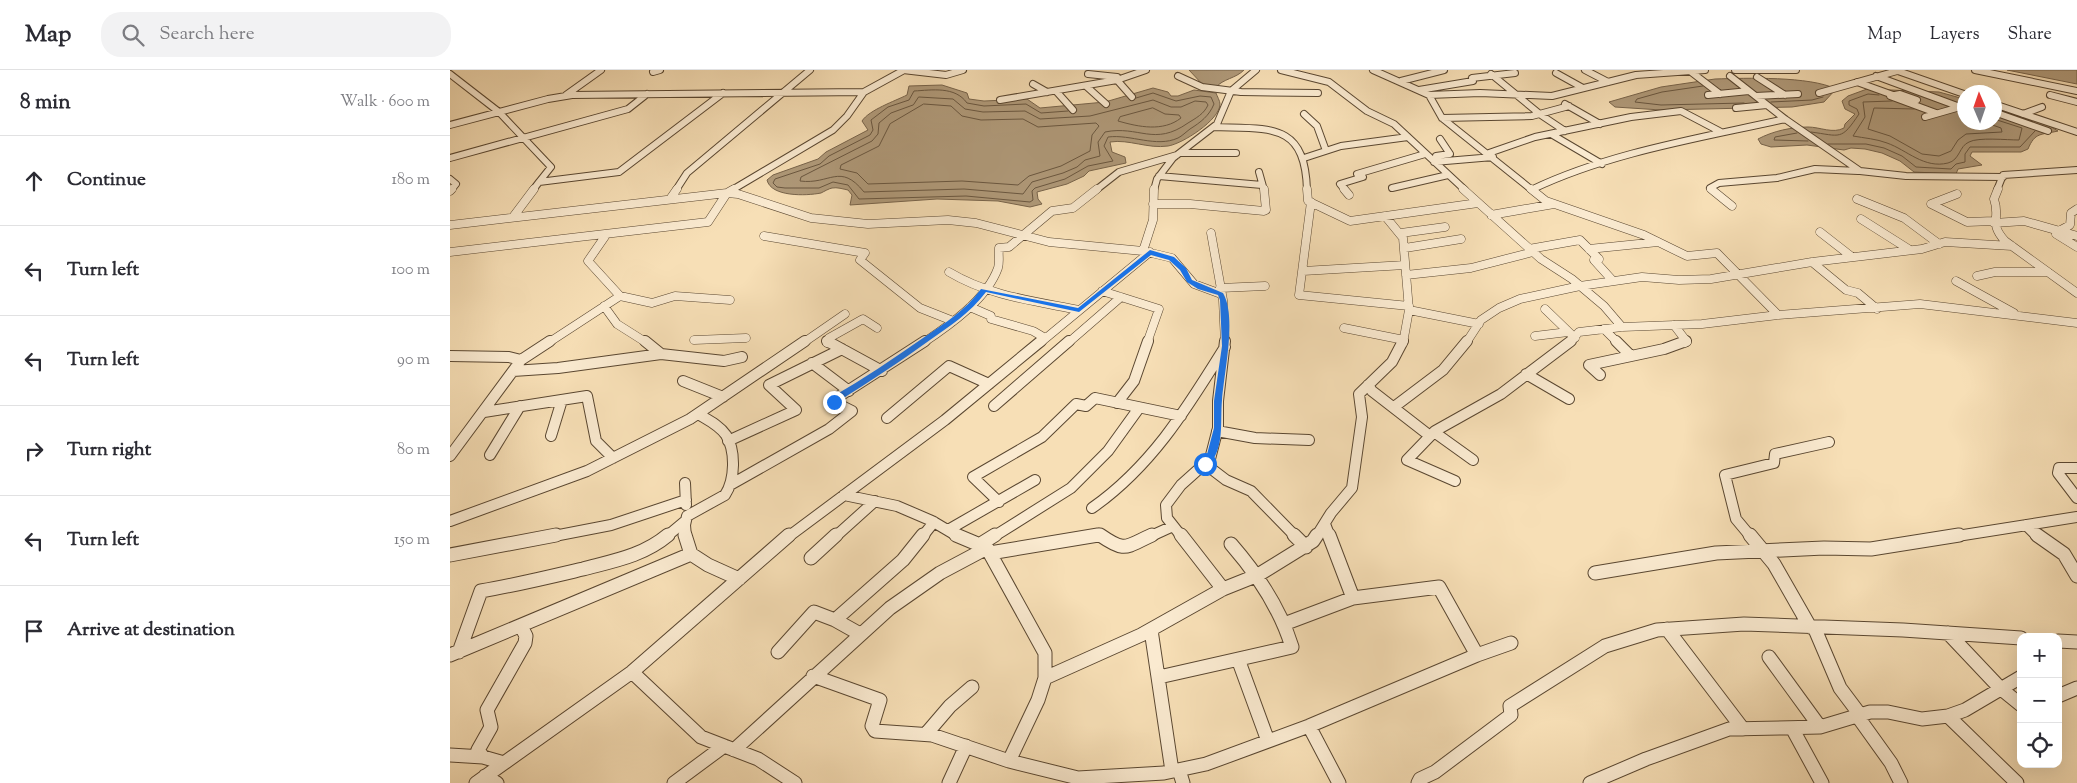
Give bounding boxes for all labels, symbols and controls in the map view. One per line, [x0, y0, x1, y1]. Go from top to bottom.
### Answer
search box [101, 12, 451, 57]
text: Map [25, 18, 71, 52]
icon: search [119, 21, 147, 49]
text: Search here [159, 21, 255, 48]
text: Map [1867, 22, 1902, 48]
text: Layers [1930, 22, 1980, 48]
text: Share [2008, 22, 2052, 48]
north arrow [1957, 85, 2002, 130]
text: 8 min [20, 88, 71, 118]
text: Walk · 600 m [340, 91, 430, 114]
icon: ahead [20, 167, 48, 195]
text: Continue [67, 167, 146, 194]
text: 180 m [391, 169, 430, 192]
icon: left [20, 257, 48, 285]
text: Turn left [67, 257, 139, 284]
text: 100 m [391, 259, 430, 282]
icon: left [20, 347, 48, 375]
text: Turn left [67, 347, 139, 374]
text: 90 m [397, 349, 430, 372]
route end [823, 391, 846, 414]
icon: right [20, 437, 48, 465]
text: Turn right [67, 437, 151, 464]
text: 80 m [397, 439, 430, 462]
route start [1194, 453, 1217, 476]
icon: left [20, 527, 48, 555]
text: Turn left [67, 527, 139, 554]
text: 150 m [394, 529, 430, 552]
icon: arrive [20, 617, 48, 645]
text: Arrive at destination [67, 617, 235, 644]
map controls [2017, 633, 2062, 768]
button: + [2017, 633, 2062, 678]
button: − [2017, 678, 2062, 723]
button: locate [2017, 723, 2062, 768]

